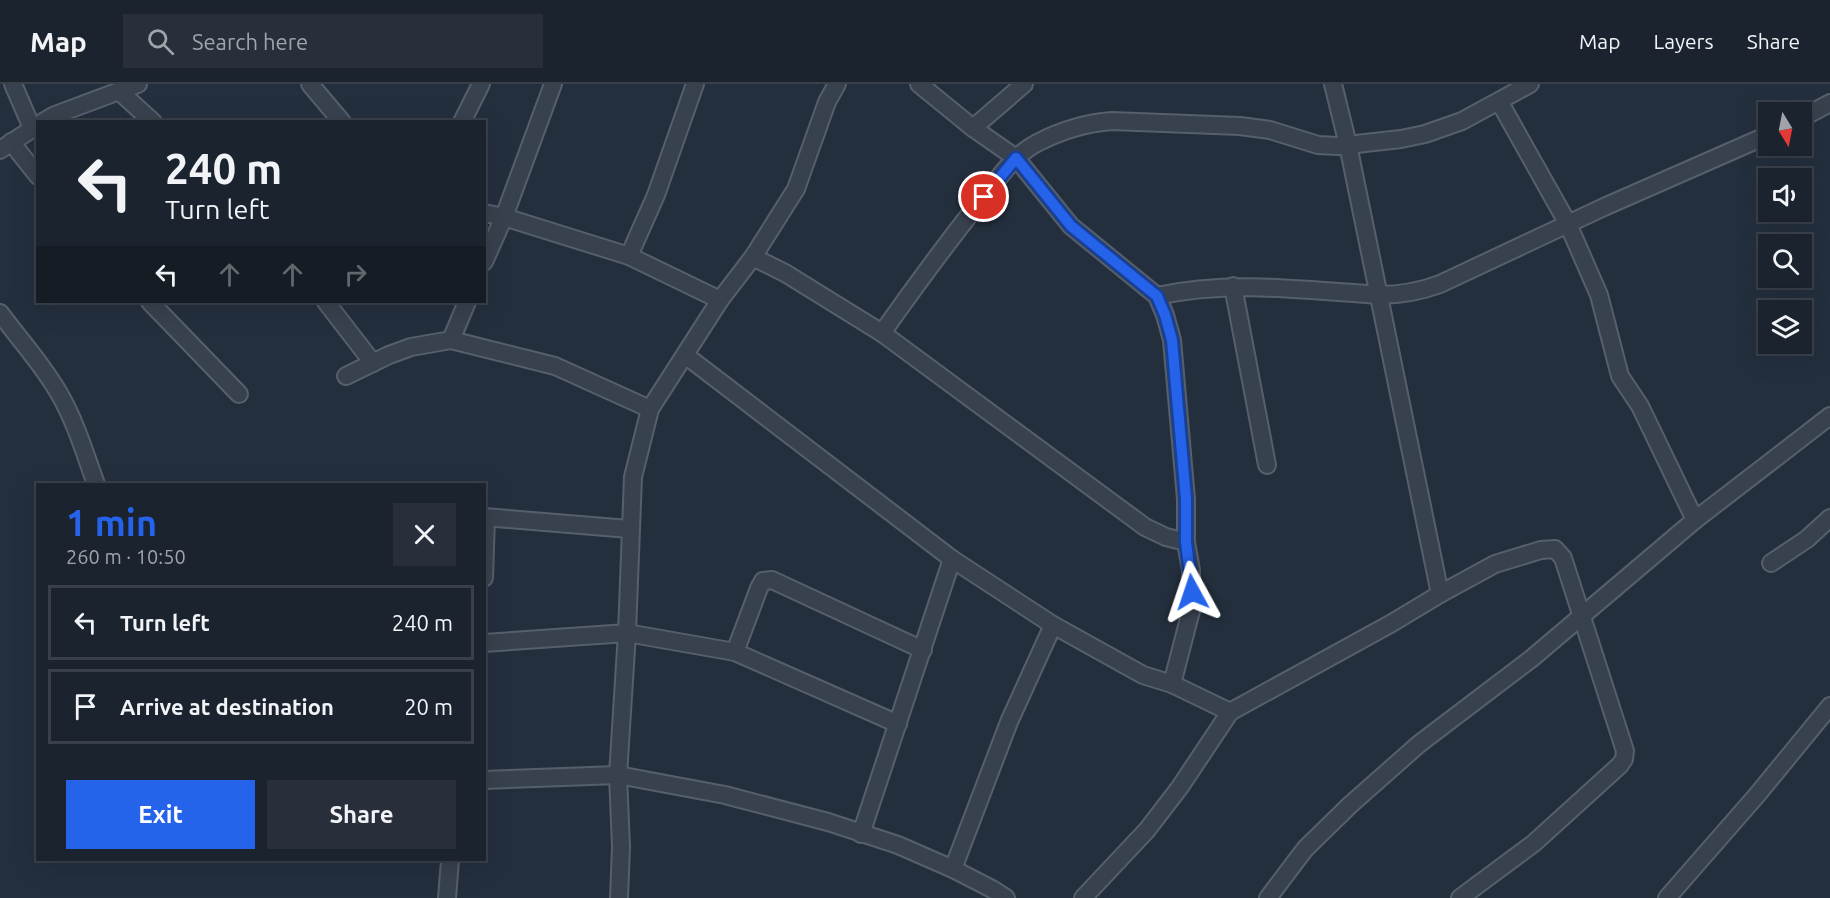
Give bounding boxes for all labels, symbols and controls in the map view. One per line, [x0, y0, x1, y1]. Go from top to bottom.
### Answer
search box [123, 14, 543, 68]
icon: search [144, 25, 177, 58]
text: Map [30, 26, 87, 57]
text: Search here [192, 29, 308, 54]
text: Map [1579, 29, 1620, 53]
text: Layers [1653, 29, 1714, 53]
text: Share [1747, 29, 1800, 53]
north arrow [1758, 102, 1812, 156]
map controls [1758, 102, 1812, 354]
icon: left [66, 144, 144, 222]
text: 240 m [165, 145, 282, 192]
button: sound [1758, 168, 1812, 222]
pin [958, 171, 1009, 222]
icon: arrive [967, 180, 1000, 213]
text: Turn left [165, 194, 269, 224]
button: search [1758, 234, 1812, 288]
icon: left [150, 258, 183, 291]
icon: ahead [213, 258, 246, 291]
icon: ahead [276, 258, 309, 291]
icon: right [339, 258, 372, 291]
button: layers [1758, 300, 1812, 354]
text: 1 min [66, 502, 157, 543]
button: close [393, 503, 456, 566]
text: 260 m · 10:50 [66, 545, 186, 568]
position arrow [1160, 560, 1224, 624]
icon: left [69, 606, 102, 639]
text: Turn left [120, 610, 210, 635]
text: 240 m [392, 610, 453, 635]
icon: arrive [69, 690, 102, 723]
text: Arrive at destination [120, 694, 334, 719]
text: 20 m [404, 694, 453, 719]
button: Exit [66, 780, 255, 849]
button: Share [267, 780, 456, 849]

